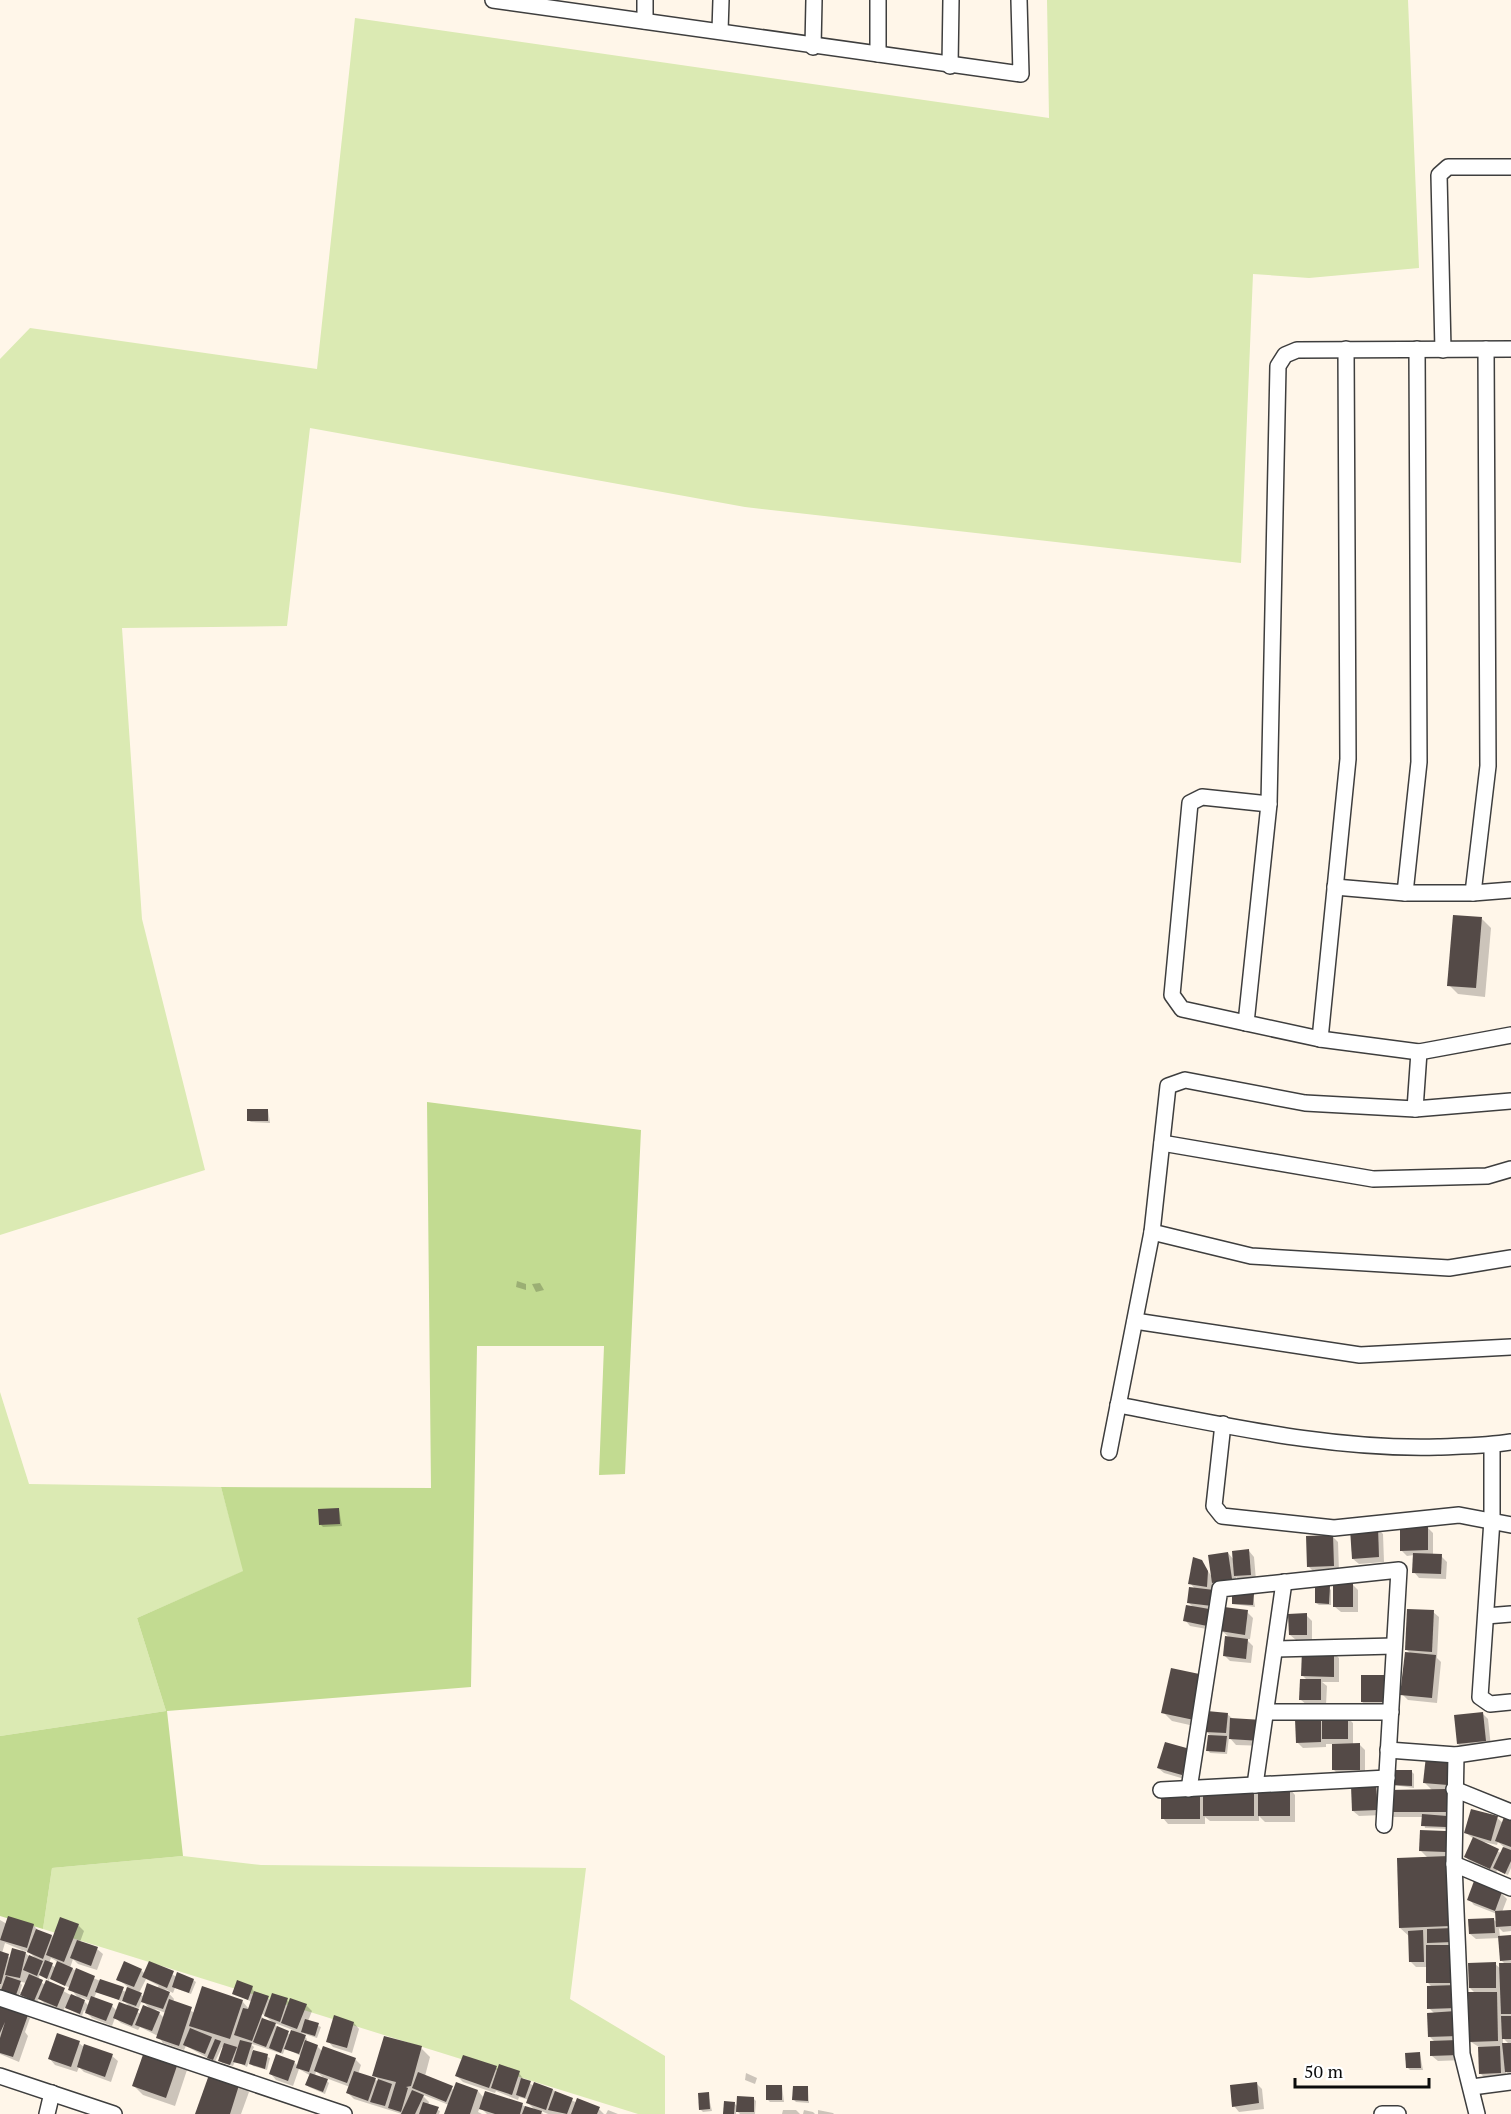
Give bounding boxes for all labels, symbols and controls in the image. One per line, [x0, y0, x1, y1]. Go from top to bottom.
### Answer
scale bar [1295, 2051, 1428, 2089]
text: 50 m [1304, 2059, 1344, 2083]

